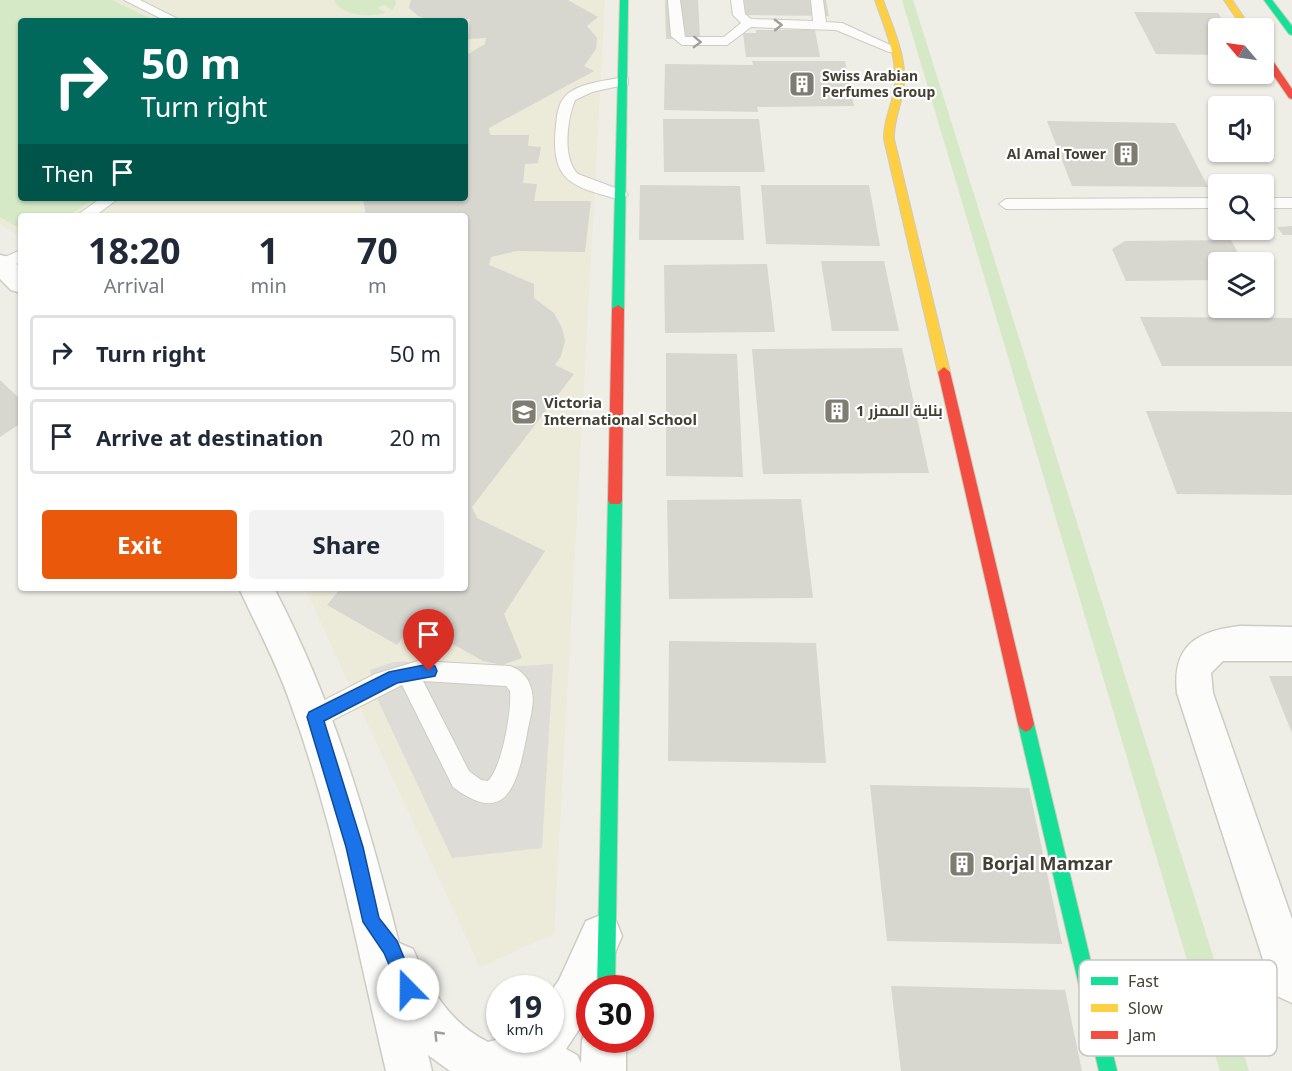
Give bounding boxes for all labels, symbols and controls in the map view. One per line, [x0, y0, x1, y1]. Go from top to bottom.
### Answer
north arrow [1208, 18, 1274, 84]
map controls [1208, 18, 1274, 318]
one-way arrow [774, 19, 783, 31]
text: 50 m [141, 34, 241, 91]
one-way arrow [692, 36, 701, 48]
icon: right [42, 42, 120, 120]
place label: Swiss Arabian Perfumes Group [822, 66, 935, 101]
building icon: Swiss Arabian Perfumes Group [787, 69, 817, 99]
text: Turn right [141, 88, 267, 125]
button: sound [1208, 96, 1274, 162]
building icon: Al Amal Tower [1111, 139, 1141, 169]
place label: Al Amal Tower [1007, 144, 1107, 163]
icon: arrive [106, 156, 139, 189]
text: Then [42, 158, 94, 188]
button: search [1208, 174, 1274, 240]
text: 18:20 [88, 226, 181, 275]
text: 1 [258, 226, 279, 275]
text: 70 [357, 226, 398, 275]
button: layers [1208, 252, 1274, 318]
text: Arrival [104, 272, 165, 299]
text: min [251, 272, 287, 299]
text: m [368, 272, 387, 299]
icon: right [45, 336, 78, 369]
text: Turn right [96, 338, 206, 368]
text: 50 m [390, 338, 441, 368]
place label: Victoria International School [544, 392, 697, 429]
building icon: بناية الممزر 1 [822, 396, 852, 426]
school or university icon: Victoria International School [509, 397, 539, 427]
place label: بناية الممزر 1 [856, 400, 943, 420]
icon: arrive [45, 420, 78, 453]
text: Arrive at destination [96, 422, 323, 452]
text: 20 m [390, 422, 441, 452]
button: Exit [42, 510, 237, 579]
button: Share [249, 510, 444, 579]
pin [403, 609, 454, 671]
icon: arrive [412, 618, 445, 651]
building icon: Borjal Mamzar [947, 849, 977, 879]
place label: Borjal Mamzar [982, 851, 1112, 875]
position arrow [376, 957, 440, 1021]
legend [1079, 960, 1277, 1056]
text: Fast [1128, 970, 1159, 992]
speed limit sign: 30 [576, 975, 654, 1053]
text: 19 [508, 986, 542, 1027]
text: Slow [1128, 997, 1163, 1019]
text: km/h [507, 1019, 543, 1039]
text: Jam [1126, 1024, 1156, 1046]
one-way arrow [434, 1032, 445, 1042]

